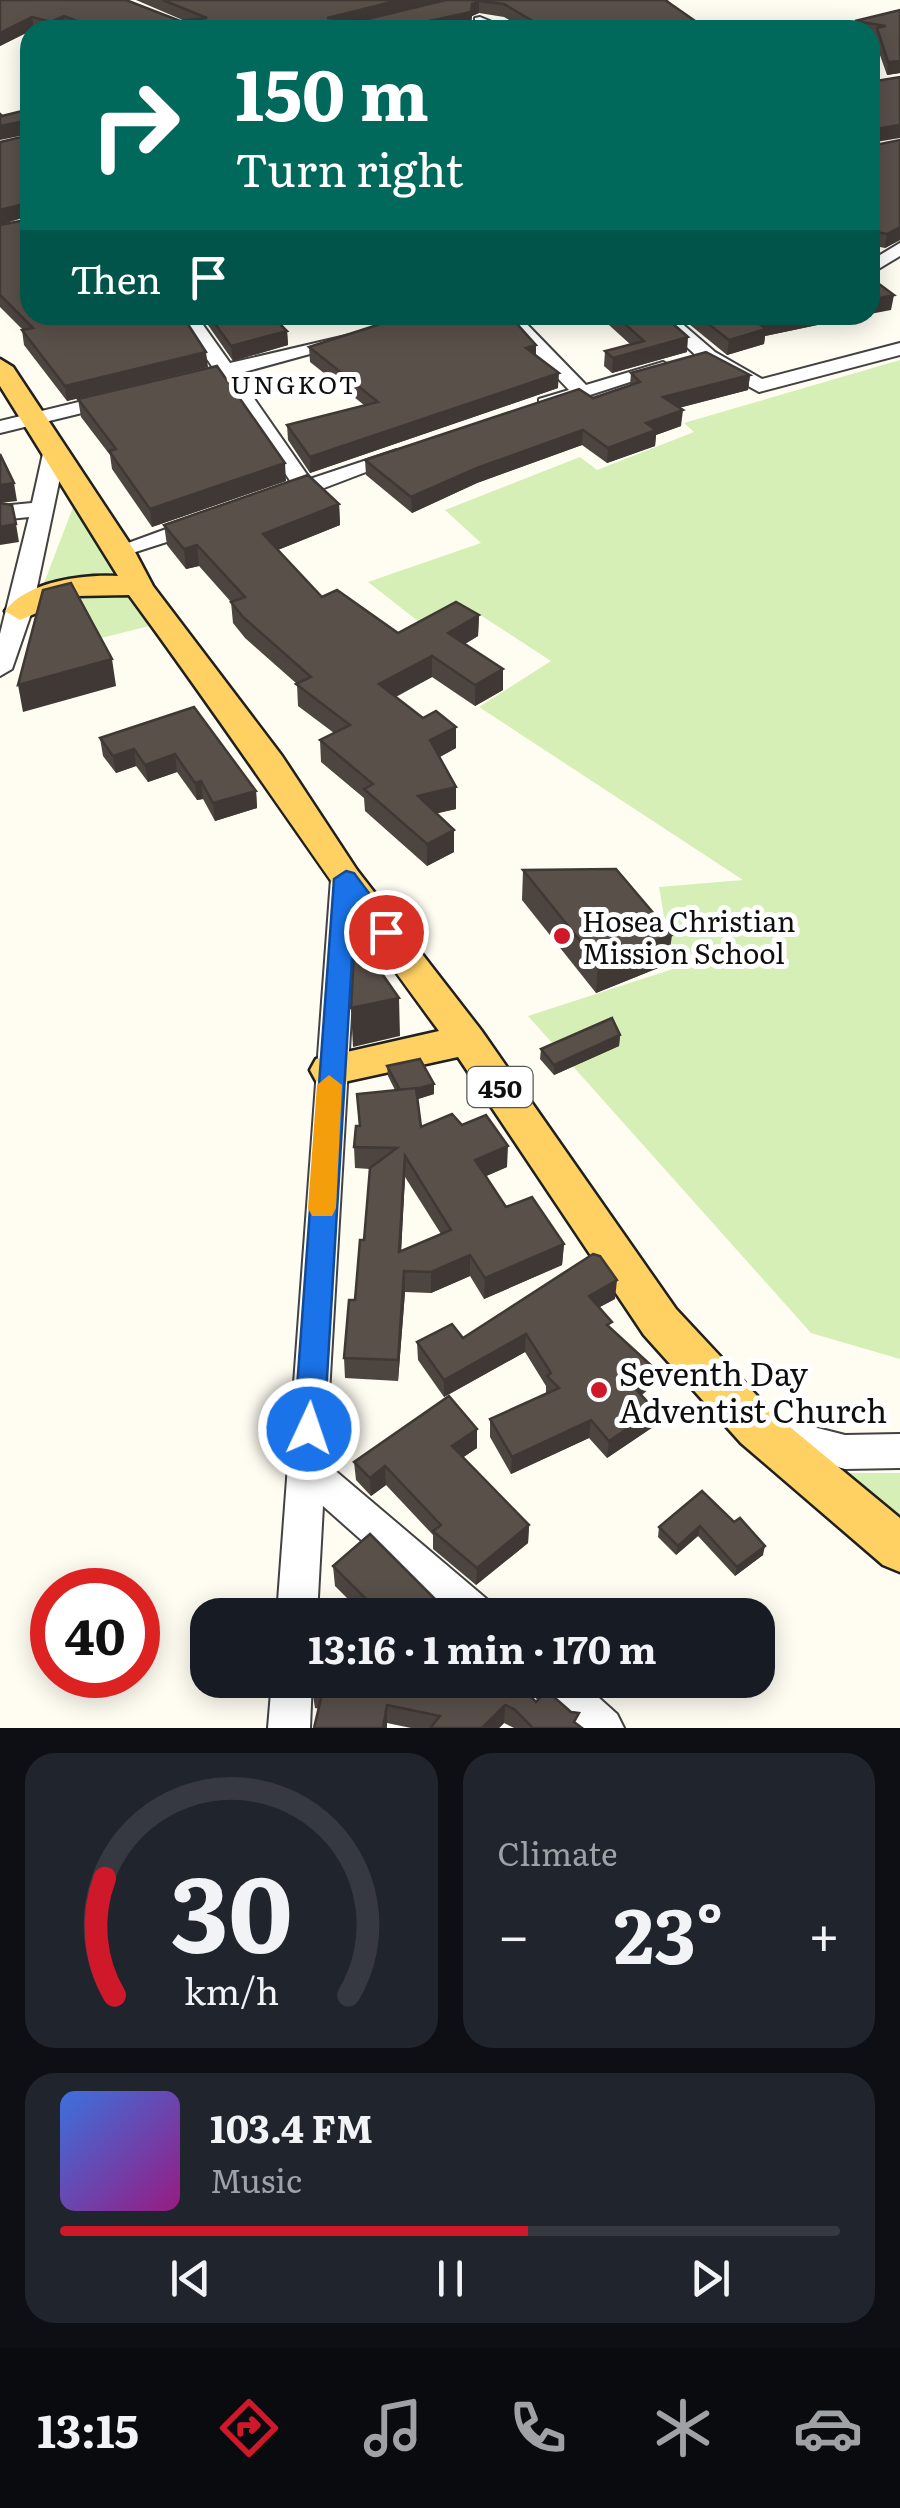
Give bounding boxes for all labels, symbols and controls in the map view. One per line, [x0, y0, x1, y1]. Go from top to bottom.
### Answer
text: 150 m [235, 39, 429, 143]
icon: right [70, 60, 200, 190]
text: Turn right [235, 134, 463, 201]
text: Then [70, 249, 161, 306]
icon: arrive [181, 250, 236, 305]
district label: UNGKOT [230, 365, 360, 402]
pin [344, 890, 429, 975]
place label: Hosea Christian Mission School [582, 899, 796, 973]
icon: arrive [359, 905, 414, 960]
marker: Hosea Christian Mission School [551, 925, 573, 947]
road number: 450 [468, 1067, 532, 1107]
place label: Seventh Day Adventist Church [619, 1348, 887, 1433]
position arrow [257, 1377, 361, 1481]
marker: Seventh Day Adventist Church [588, 1379, 610, 1401]
speed limit sign: 40 [30, 1568, 160, 1698]
text: 13:16 · 1 min · 170 m [308, 1619, 657, 1676]
text: Climate [498, 1828, 618, 1876]
text: 30 [170, 1830, 292, 1985]
text: 23° [614, 1876, 724, 1987]
text: − [498, 1891, 530, 1973]
text: + [808, 1891, 840, 1973]
text: km/h [184, 1963, 279, 2016]
text: 103.4 FM [210, 2098, 373, 2155]
text: Music [210, 2155, 302, 2203]
icon: previous [163, 2251, 218, 2306]
icon: pause [423, 2251, 478, 2306]
icon: next [683, 2251, 738, 2306]
icon: directions [214, 2393, 284, 2463]
icon: music [358, 2393, 428, 2463]
icon: phone [503, 2393, 573, 2463]
icon: climate [648, 2393, 718, 2463]
icon: car [793, 2393, 863, 2463]
text: 13:15 [37, 2395, 139, 2462]

